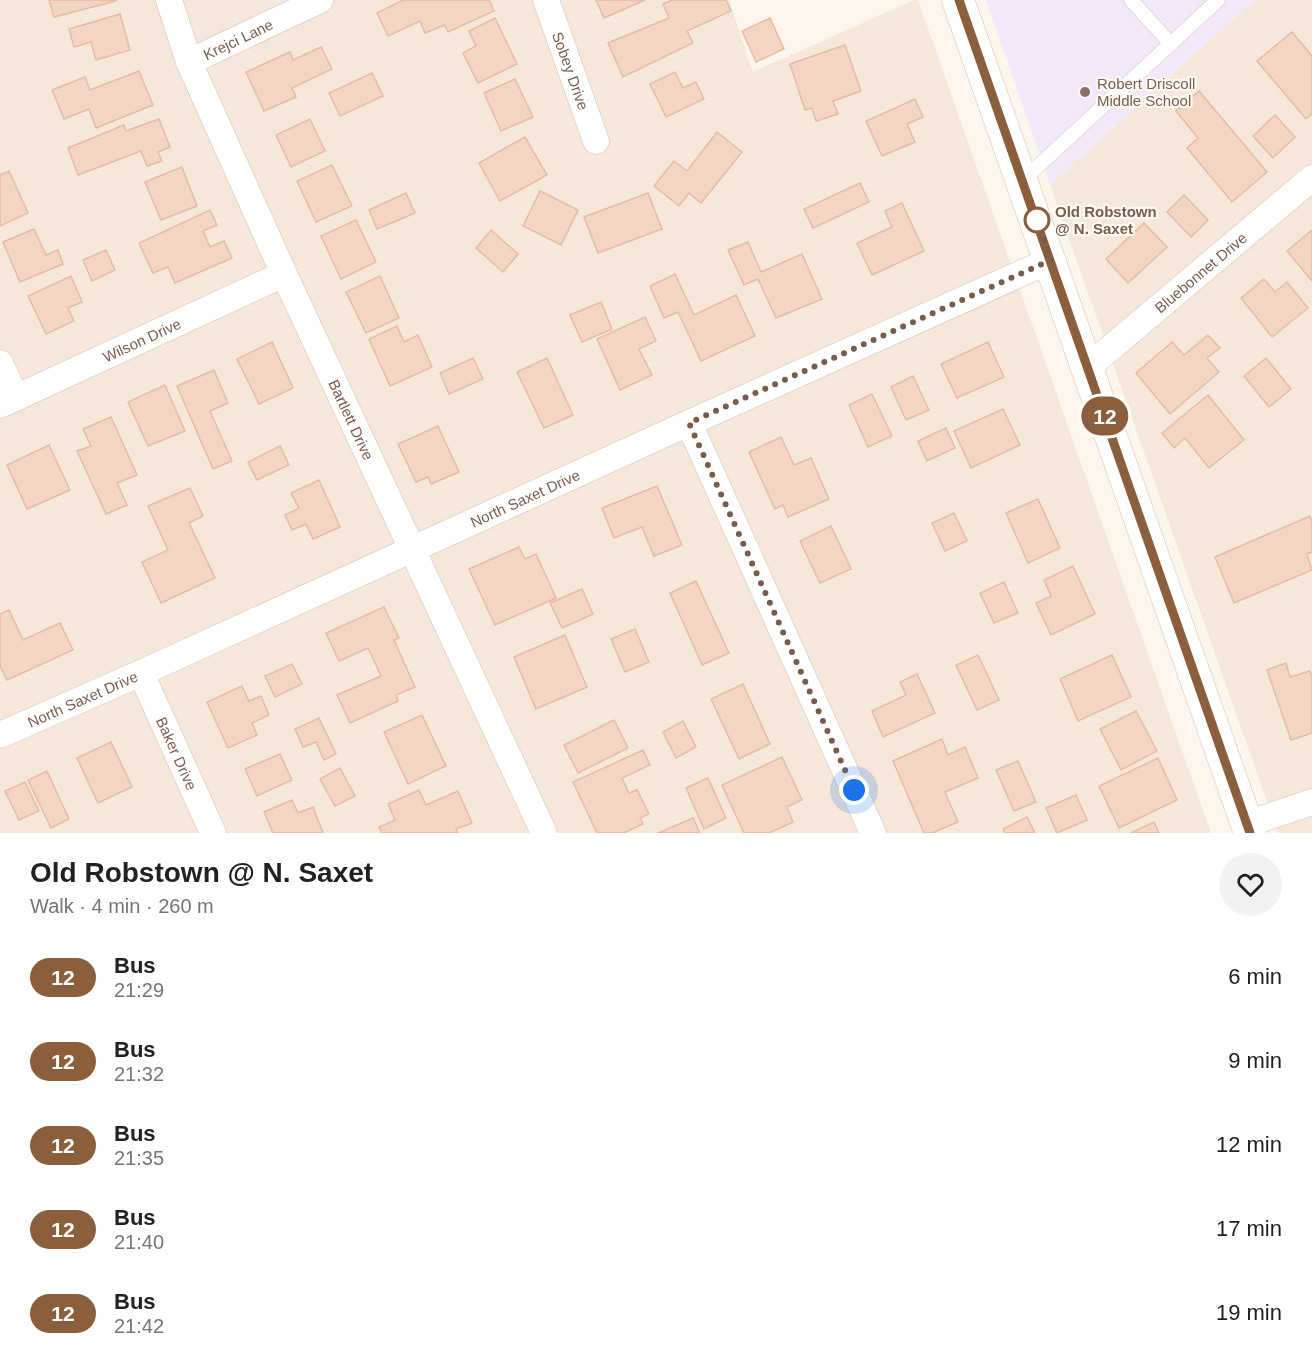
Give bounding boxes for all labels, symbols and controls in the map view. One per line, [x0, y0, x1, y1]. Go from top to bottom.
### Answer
street label: Krejci Lane [200, 15, 275, 63]
street label: Sobey Drive [549, 29, 593, 112]
place label: Robert Driscoll Middle School [1097, 75, 1195, 109]
marker: Robert Driscoll Middle School [1078, 85, 1092, 99]
place label: Old Robstown @ N. Saxet [1055, 203, 1157, 237]
marker: Old Robstown @ N. Saxet [1024, 207, 1050, 233]
street label: Bluebonnet Drive [1151, 229, 1250, 316]
street label: Wilson Drive [100, 314, 183, 365]
street label: Bartlett Drive [326, 377, 378, 462]
line badge: 12 [1078, 396, 1132, 436]
text: 12 [1093, 405, 1117, 428]
street label: North Saxet Drive [467, 466, 582, 530]
street label: North Saxet Drive [25, 667, 140, 730]
street label: Baker Drive [153, 714, 201, 792]
your location [839, 775, 869, 805]
button: heart [1219, 853, 1282, 916]
text: Old Robstown @ N. Saxet [30, 857, 373, 888]
text: Walk · 4 min · 260 m [30, 895, 214, 917]
text: Bus [114, 953, 156, 978]
text: 6 min [1228, 964, 1282, 989]
text: 12 [51, 966, 75, 989]
text: 21:29 [114, 979, 164, 1001]
text: Bus [114, 1037, 156, 1062]
text: 9 min [1228, 1048, 1282, 1073]
text: 12 [51, 1050, 75, 1073]
text: 21:32 [114, 1063, 164, 1085]
text: Bus [114, 1121, 156, 1146]
text: 12 min [1216, 1132, 1282, 1157]
text: 12 [51, 1134, 75, 1157]
text: 21:35 [114, 1147, 164, 1169]
text: Bus [114, 1205, 156, 1230]
text: 17 min [1216, 1216, 1282, 1241]
text: 12 [51, 1218, 75, 1241]
text: 21:40 [114, 1231, 164, 1253]
text: Bus [114, 1289, 156, 1314]
text: 19 min [1216, 1300, 1282, 1325]
text: 12 [51, 1302, 75, 1325]
text: 21:42 [114, 1315, 164, 1337]

